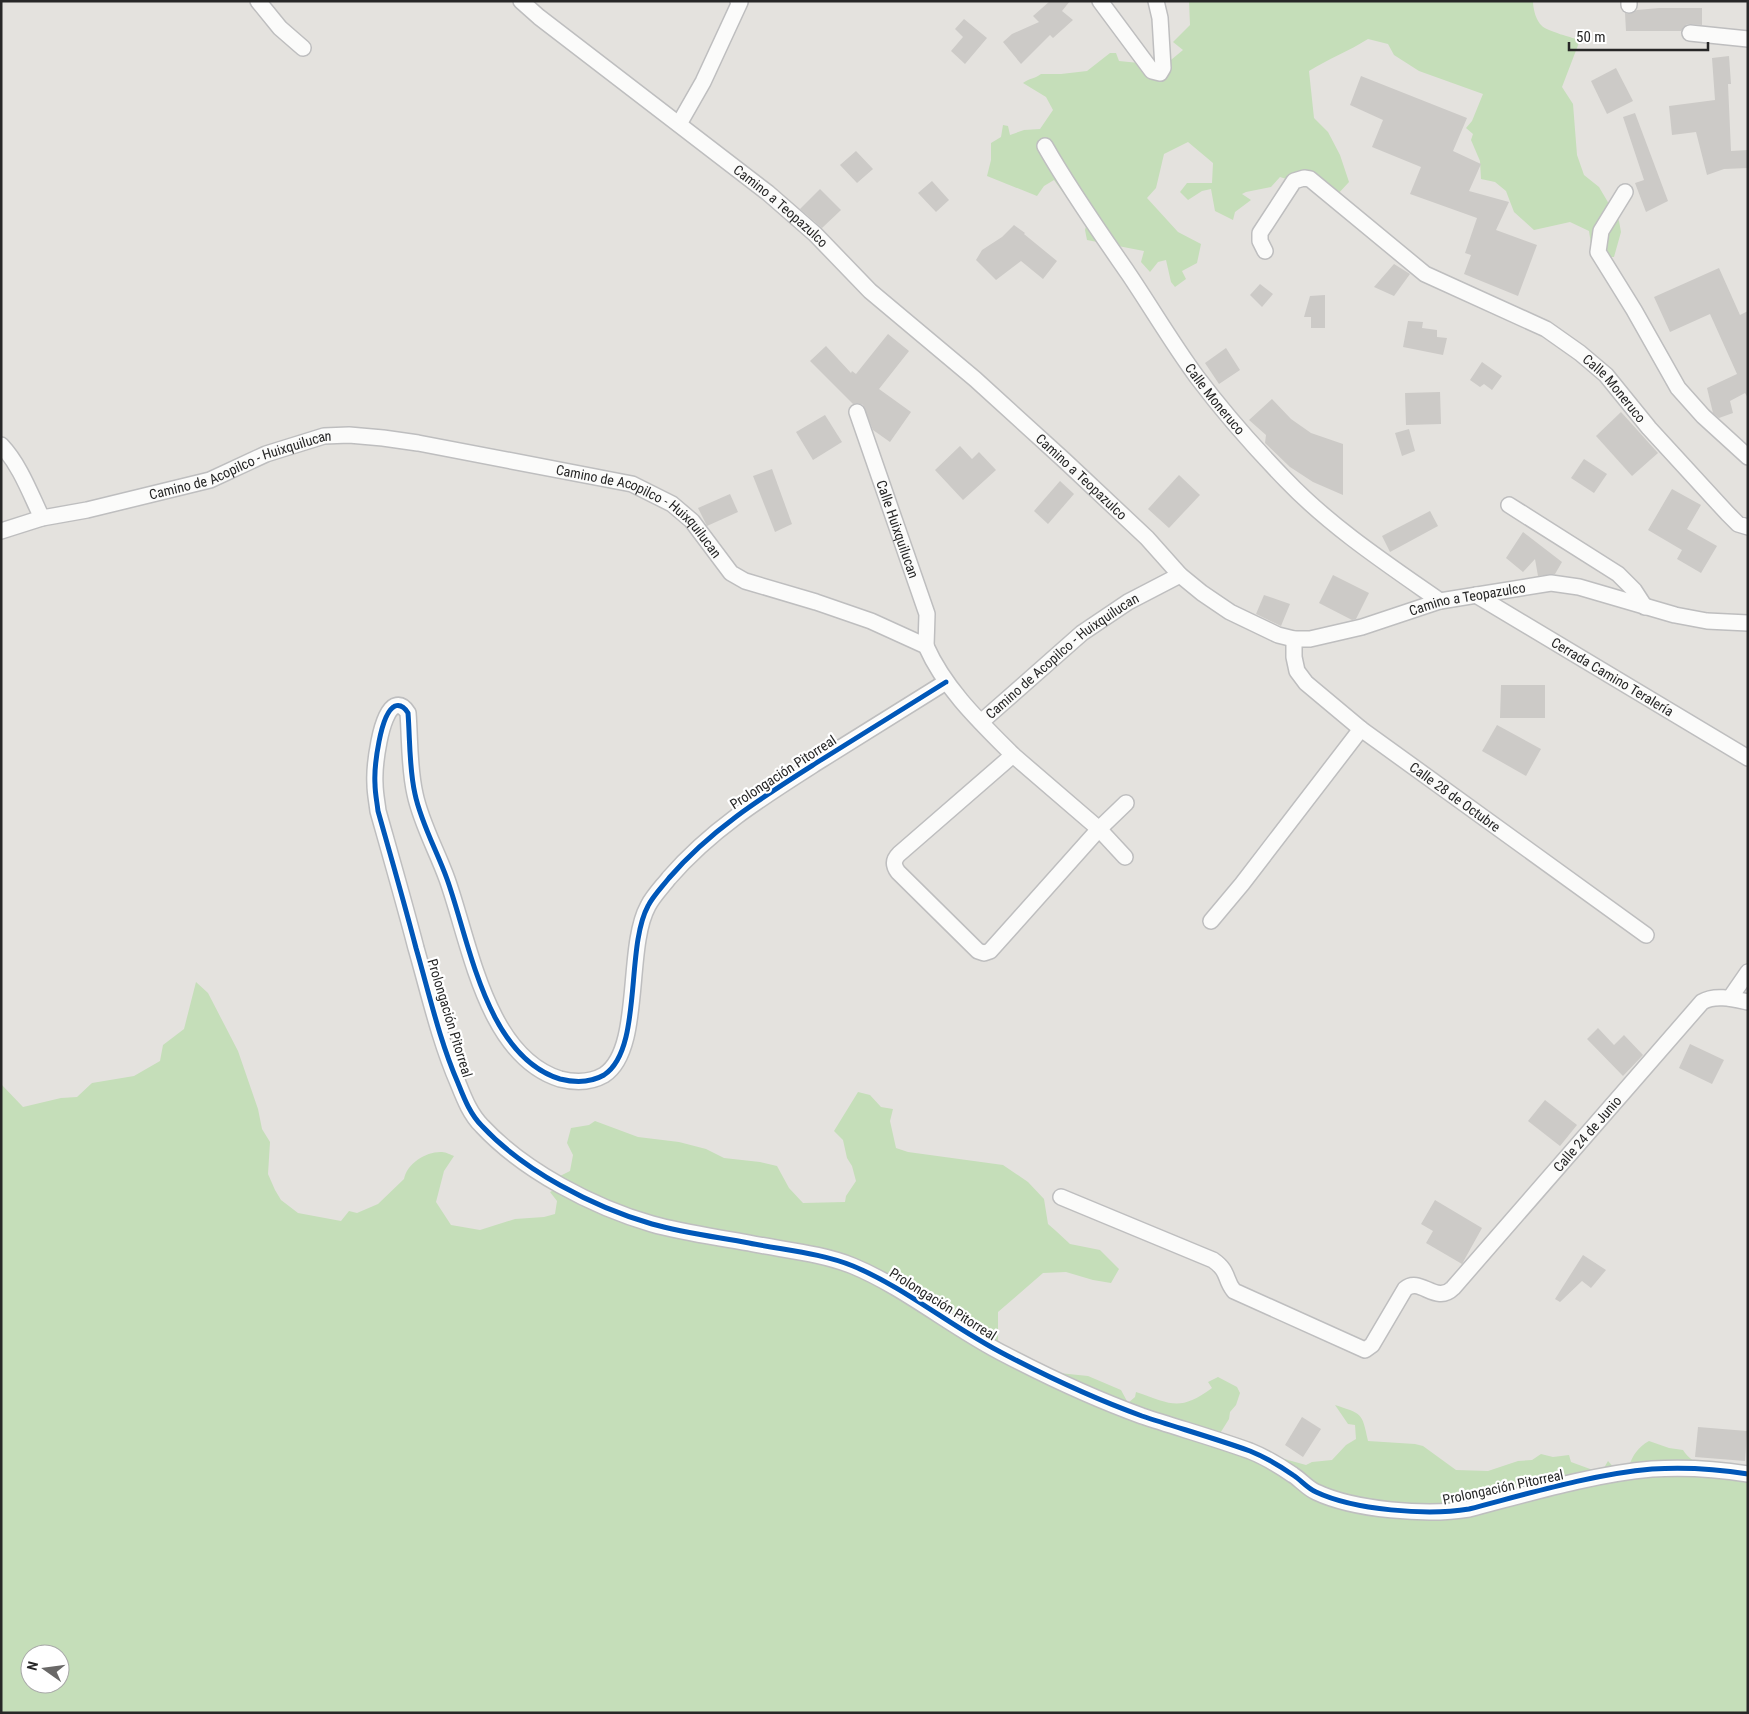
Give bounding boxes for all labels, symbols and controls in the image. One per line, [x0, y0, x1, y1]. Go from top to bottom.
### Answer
scale bar [1569, 20, 1708, 52]
text: 50 m [1576, 28, 1606, 46]
street label: Camino a Teopazulco [730, 162, 831, 250]
street label: Calle Moneruco [1580, 351, 1649, 426]
street label: Calle Moneruco [1182, 360, 1248, 438]
street label: Camino de Acopilco - Huixquilucan [147, 428, 332, 503]
street label: Camino a Teopazulco [1033, 430, 1130, 523]
street label: Camino de Acopilco - Huixquilucan [555, 462, 725, 561]
street label: Calle Huixquilucan [873, 478, 922, 580]
street label: Camino a Teopazulco [1407, 579, 1527, 619]
street label: Camino de Acopilco - Huixquilucan [982, 590, 1141, 722]
street label: Cerrada Camino Teralería [1548, 634, 1676, 719]
street label: Prolongación Pitorreal [727, 732, 839, 812]
street label: Calle 28 de Octubre [1407, 759, 1504, 835]
street label: Prolongación Pitorreal [424, 957, 476, 1079]
street label: Calle 24 de Junio [1550, 1093, 1625, 1175]
street label: Prolongación Pitorreal [887, 1265, 999, 1343]
street label: Prolongación Pitorreal [1441, 1466, 1565, 1508]
north arrow [20, 1644, 70, 1694]
text: N [24, 1660, 41, 1672]

